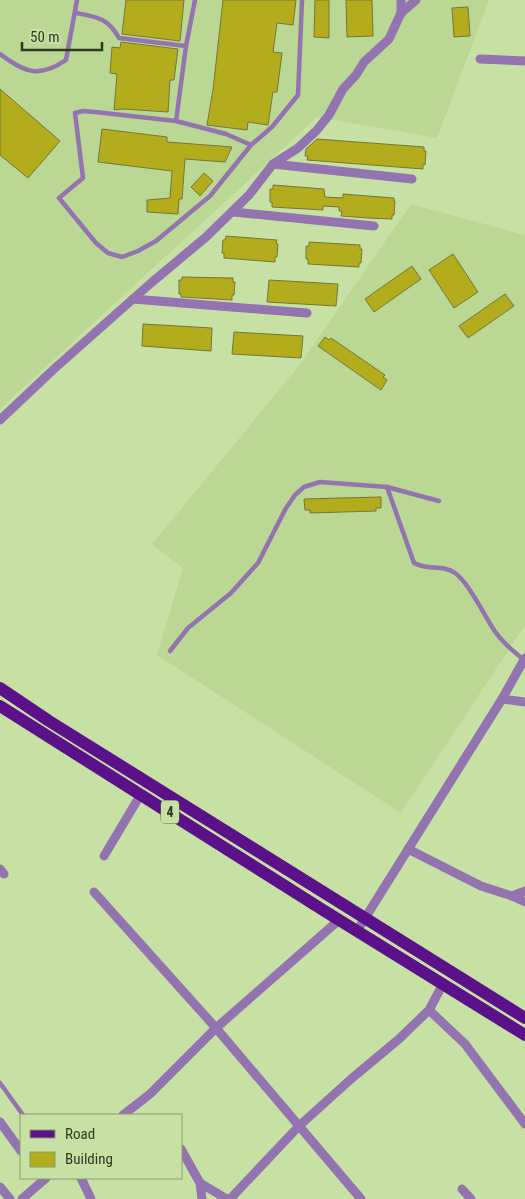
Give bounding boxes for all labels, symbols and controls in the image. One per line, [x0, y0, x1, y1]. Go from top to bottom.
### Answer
scale bar [22, 20, 102, 52]
text: 50 m [30, 28, 60, 46]
road number: 4 [161, 800, 179, 824]
legend [20, 1114, 182, 1179]
text: Road [65, 1125, 95, 1143]
text: Building [65, 1150, 113, 1168]

